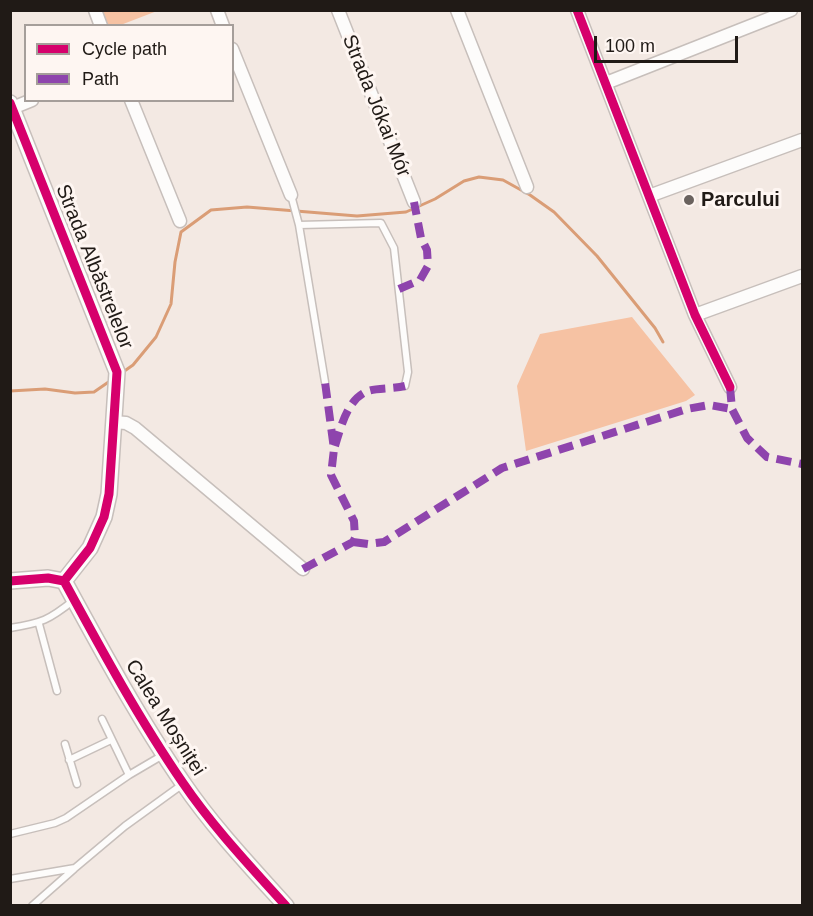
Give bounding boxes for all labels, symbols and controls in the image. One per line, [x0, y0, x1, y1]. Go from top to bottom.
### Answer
legend [24, 24, 234, 102]
scale bar [597, 24, 741, 62]
street label: Strada Jókai Mór [337, 31, 415, 181]
text: 100 m [605, 36, 655, 56]
text: Cycle path [82, 39, 167, 59]
text: Path [82, 69, 119, 89]
street label: Strada Albăstrelelor [50, 181, 138, 353]
place label: Parcului [701, 188, 780, 212]
marker: Parcului [682, 193, 696, 207]
street label: Calea Moșniței [120, 656, 210, 780]

